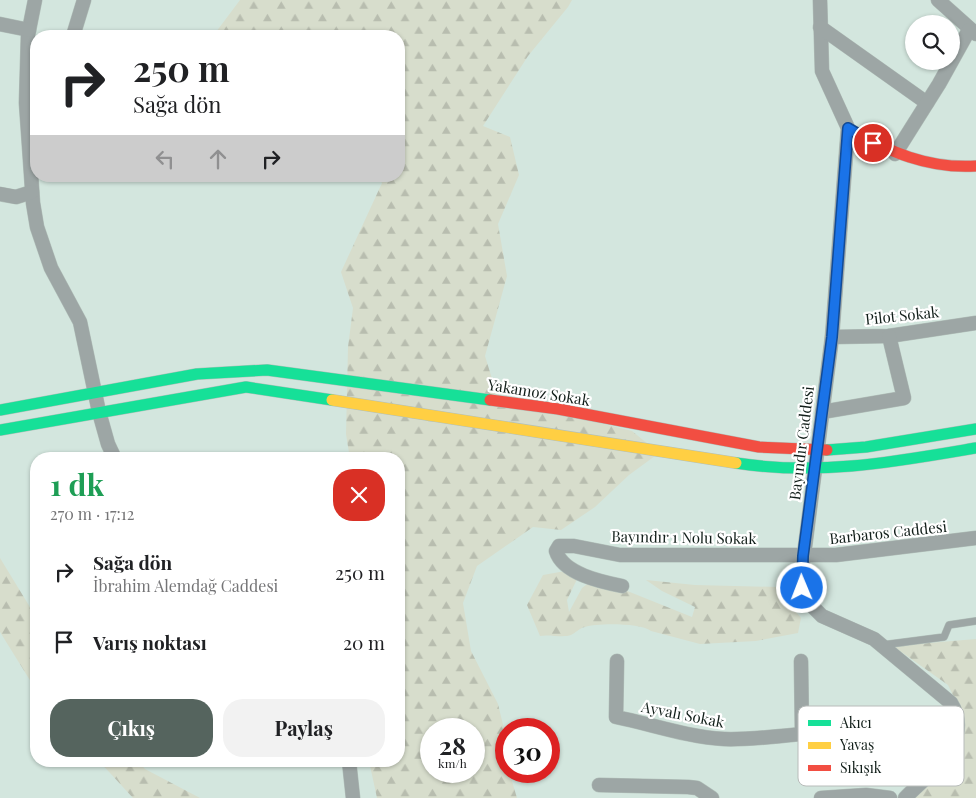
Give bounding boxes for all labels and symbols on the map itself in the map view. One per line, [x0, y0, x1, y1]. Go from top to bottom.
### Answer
pin [852, 122, 894, 164]
street label: Pilot Sokak [864, 301, 941, 329]
street label: Yakamoz Sokak [485, 374, 592, 410]
street label: Bayındır Caddesi [784, 384, 818, 501]
street label: Barbaros Caddesi [828, 516, 948, 548]
street label: Bayındır 1 Nolu Sokak [611, 526, 758, 548]
position arrow [775, 561, 827, 613]
street label: Ayvalı Sokak [639, 696, 727, 732]
legend [798, 706, 964, 786]
text: Akıcı [839, 713, 872, 732]
speed limit sign: 30 [495, 718, 560, 783]
text: Yavaş [839, 735, 874, 754]
text: Sıkışık [840, 758, 882, 777]

